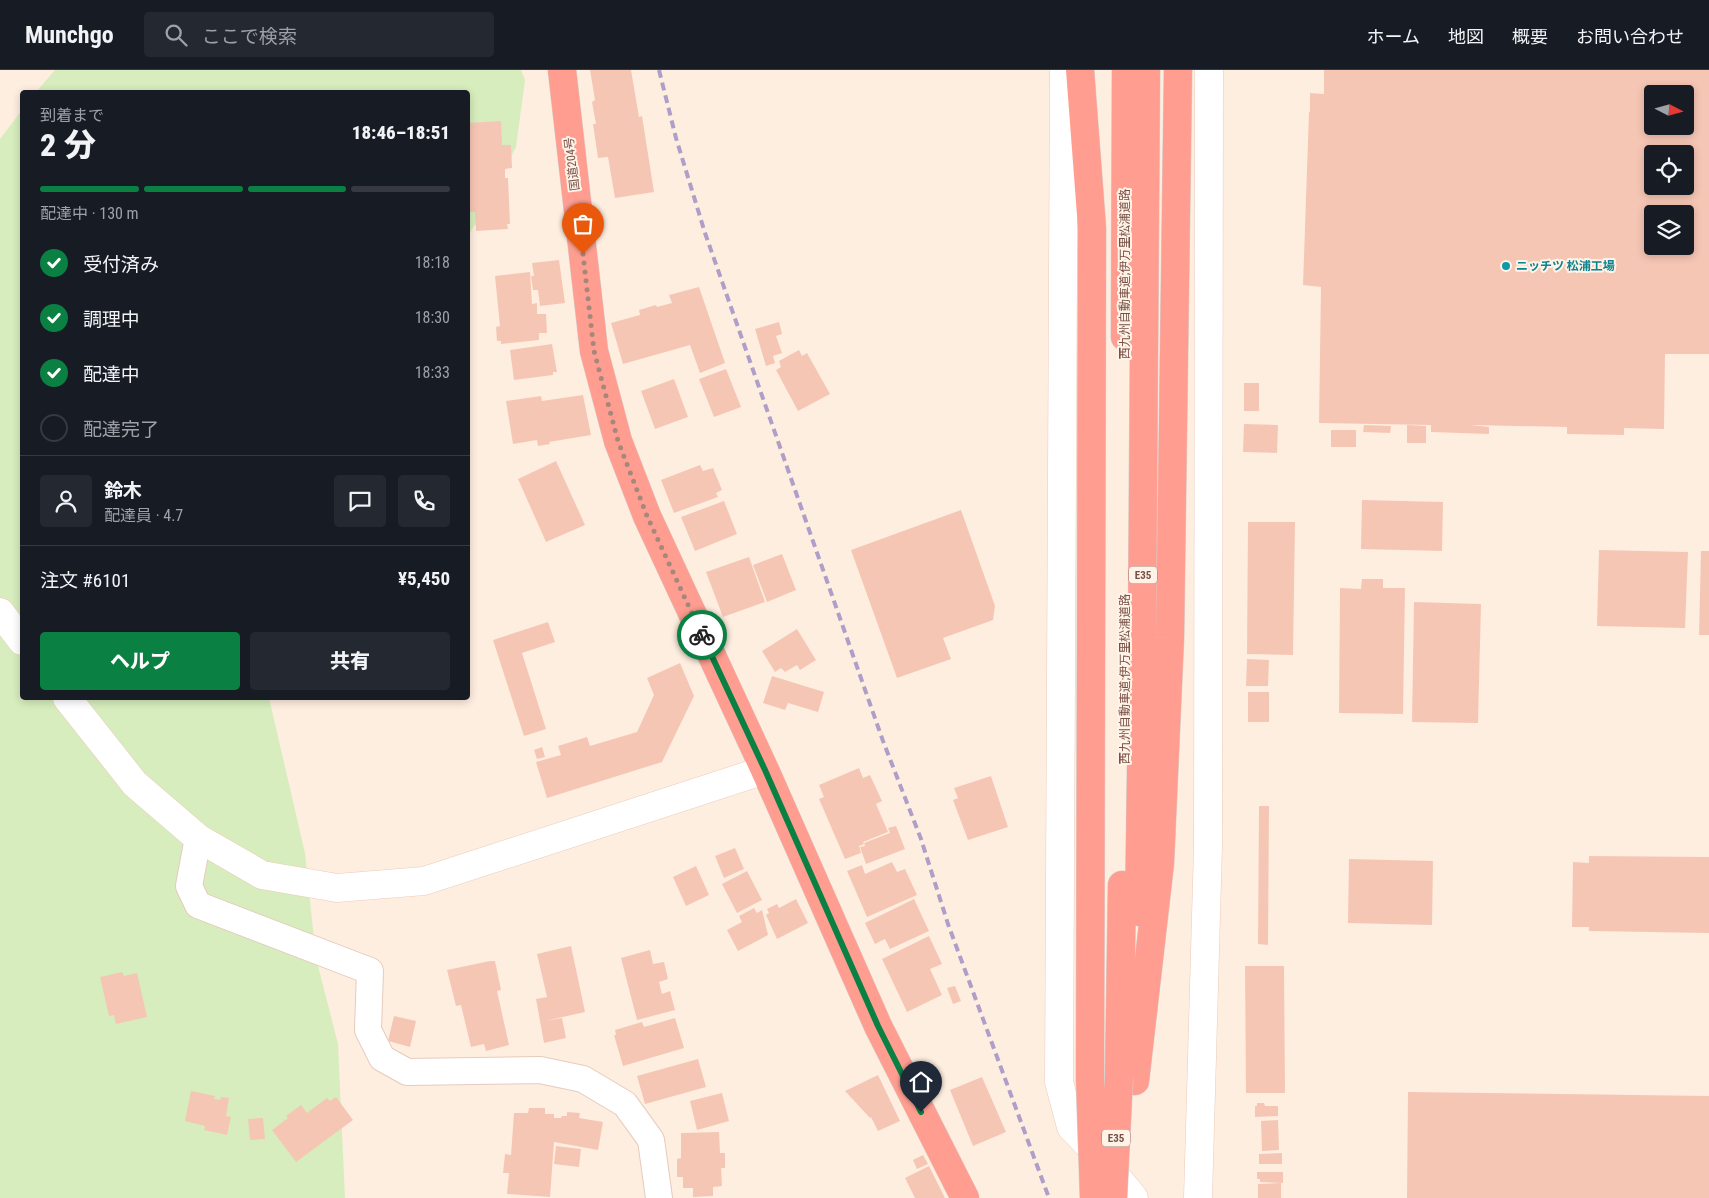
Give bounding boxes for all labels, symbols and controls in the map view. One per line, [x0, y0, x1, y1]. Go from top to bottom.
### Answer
search box [144, 12, 494, 57]
text: Munchgo [25, 21, 114, 49]
icon: search [162, 21, 190, 49]
text: ここで検索 [202, 25, 297, 48]
text: ホーム [1367, 26, 1420, 47]
text: 地図 [1448, 26, 1484, 47]
text: 概要 [1512, 26, 1548, 47]
text: お問い合わせ [1576, 26, 1684, 47]
north arrow [1644, 85, 1694, 135]
map controls [1644, 85, 1694, 255]
text: 到着まで [40, 106, 104, 125]
text: 18:46–18:51 [352, 121, 450, 144]
text: 2 分 [40, 126, 96, 164]
street label: 国道204号 [562, 136, 582, 192]
button: locate [1644, 145, 1694, 195]
street label: 西九州自動車道;伊万里松浦道路 [1118, 189, 1132, 359]
pin [562, 203, 604, 254]
text: 配達中 · 130 m [40, 204, 139, 223]
button: layers [1644, 205, 1694, 255]
icon: bag [569, 210, 597, 238]
icon: check [40, 249, 68, 277]
text: 受付済み [83, 253, 159, 276]
text: 18:18 [415, 253, 450, 272]
place label: ニッチツ 松浦工場 [1516, 259, 1615, 273]
marker: ニッチツ 松浦工場 [1500, 260, 1512, 272]
icon: check [40, 304, 68, 332]
text: 調理中 [83, 308, 140, 331]
text: 18:30 [415, 308, 450, 327]
icon: check [40, 359, 68, 387]
text: 配達中 [83, 363, 140, 386]
text: 18:33 [415, 363, 450, 382]
text: 配達完了 [83, 418, 159, 441]
button: person [40, 475, 92, 527]
button: chat [334, 475, 386, 527]
button: phone [398, 475, 450, 527]
text: 鈴木 [104, 479, 142, 502]
text: 配達員 · 4.7 [104, 506, 183, 525]
road number: E35 [1129, 566, 1157, 584]
text: ¥5,450 [398, 567, 450, 590]
text: 注文 #6101 [40, 569, 130, 592]
street label: 西九州自動車道;伊万里松浦道路 [1118, 594, 1132, 764]
courier [677, 610, 727, 660]
icon: bike [688, 621, 716, 649]
button: ヘルプ [40, 632, 240, 690]
button: 共有 [250, 632, 450, 690]
pin [900, 1061, 942, 1112]
icon: home [907, 1068, 935, 1096]
road number: E35 [1102, 1130, 1130, 1146]

